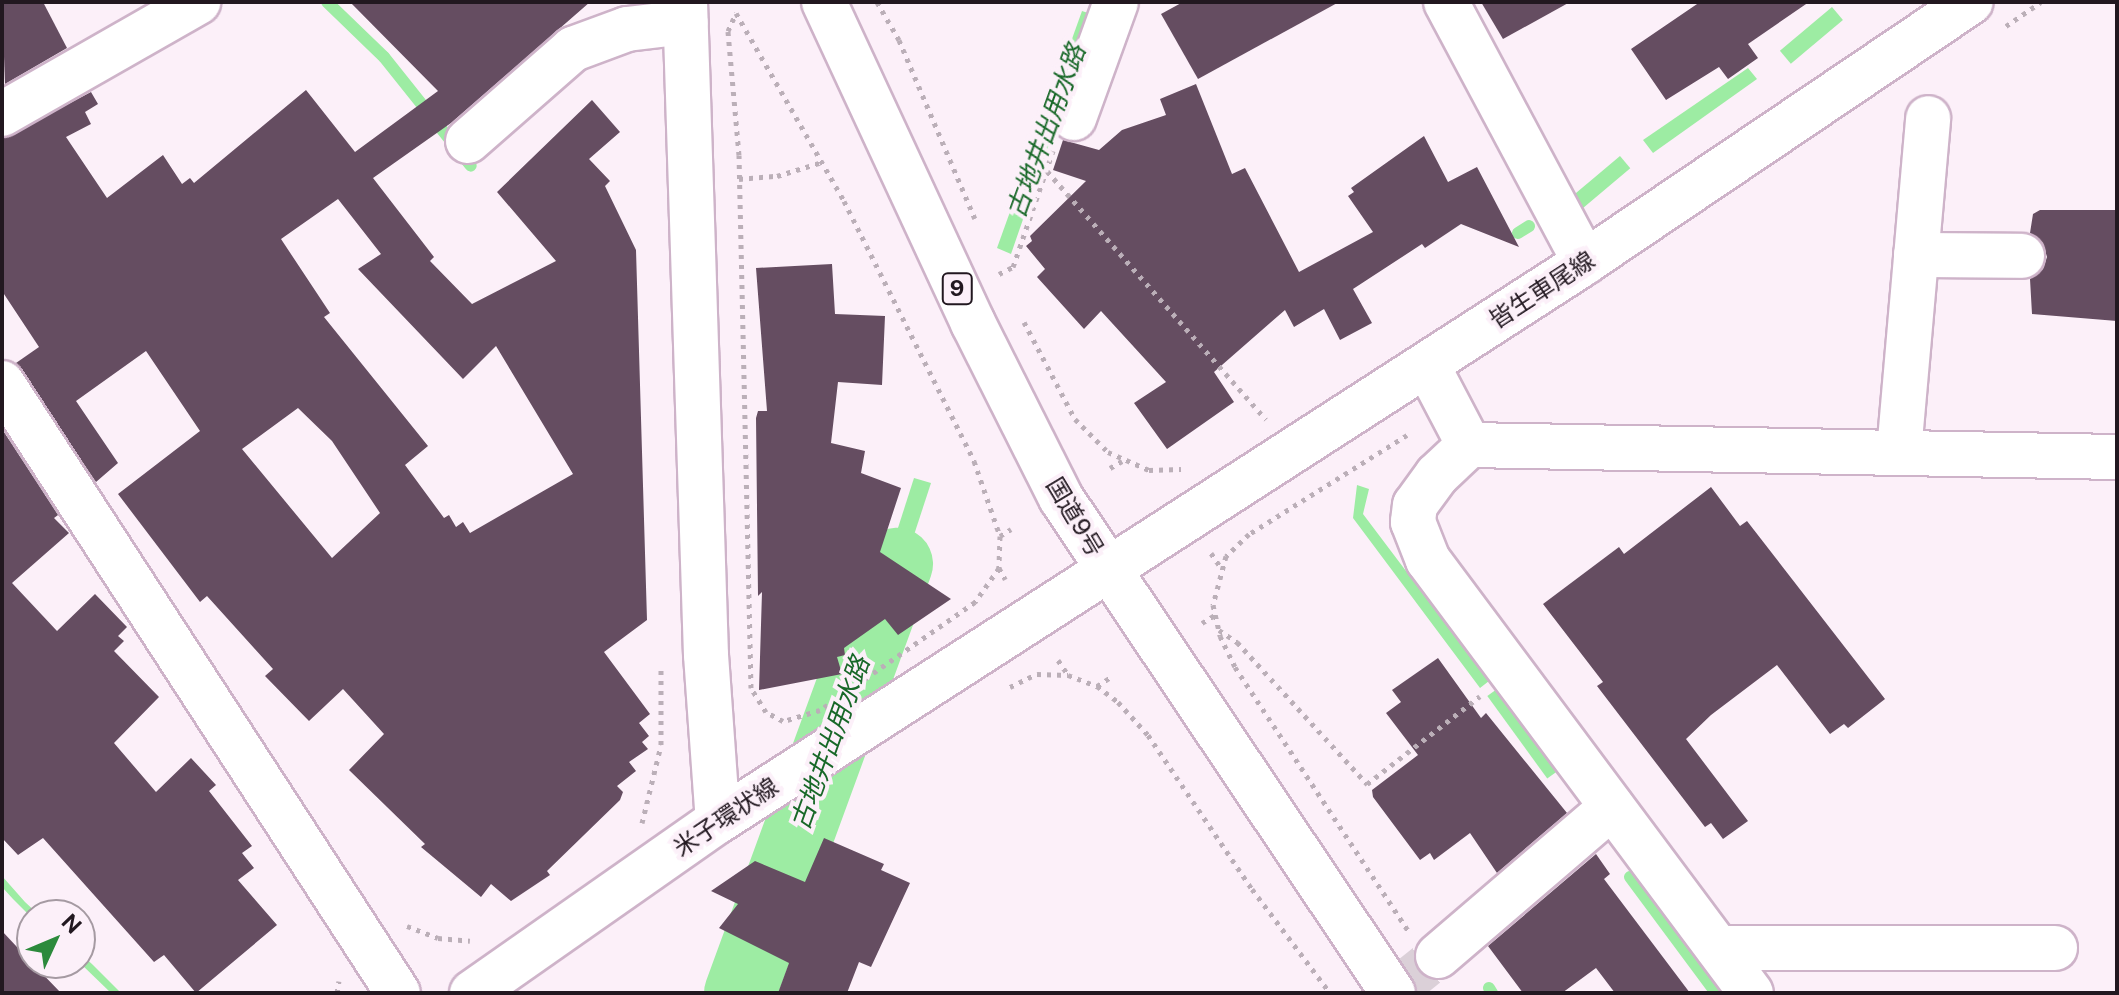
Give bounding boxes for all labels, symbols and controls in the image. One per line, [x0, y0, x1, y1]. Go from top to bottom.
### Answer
water label: 古地井出用水路 [1000, 40, 1092, 222]
street label: 皆生車尾線 [1484, 245, 1600, 335]
road number: 9 [941, 271, 973, 307]
street label: 国道9号 [1040, 472, 1110, 562]
water label: 古地井出用水路 [784, 652, 876, 834]
street label: 米子環状線 [668, 772, 784, 862]
north arrow [16, 899, 96, 979]
text: N [56, 908, 87, 939]

